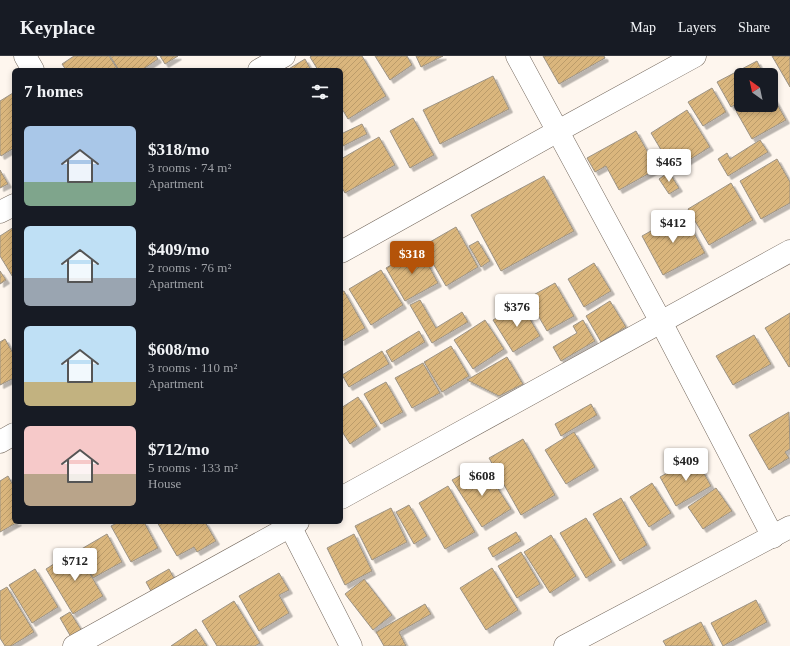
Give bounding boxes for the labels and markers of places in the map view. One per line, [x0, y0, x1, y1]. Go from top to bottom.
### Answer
pin: $465 [645, 149, 693, 183]
pin: $412 [649, 210, 697, 244]
pin: $318 [388, 241, 436, 275]
pin: $376 [493, 294, 541, 328]
pin: $409 [662, 448, 710, 482]
pin: $608 [458, 463, 506, 497]
pin: $712 [51, 548, 99, 582]

